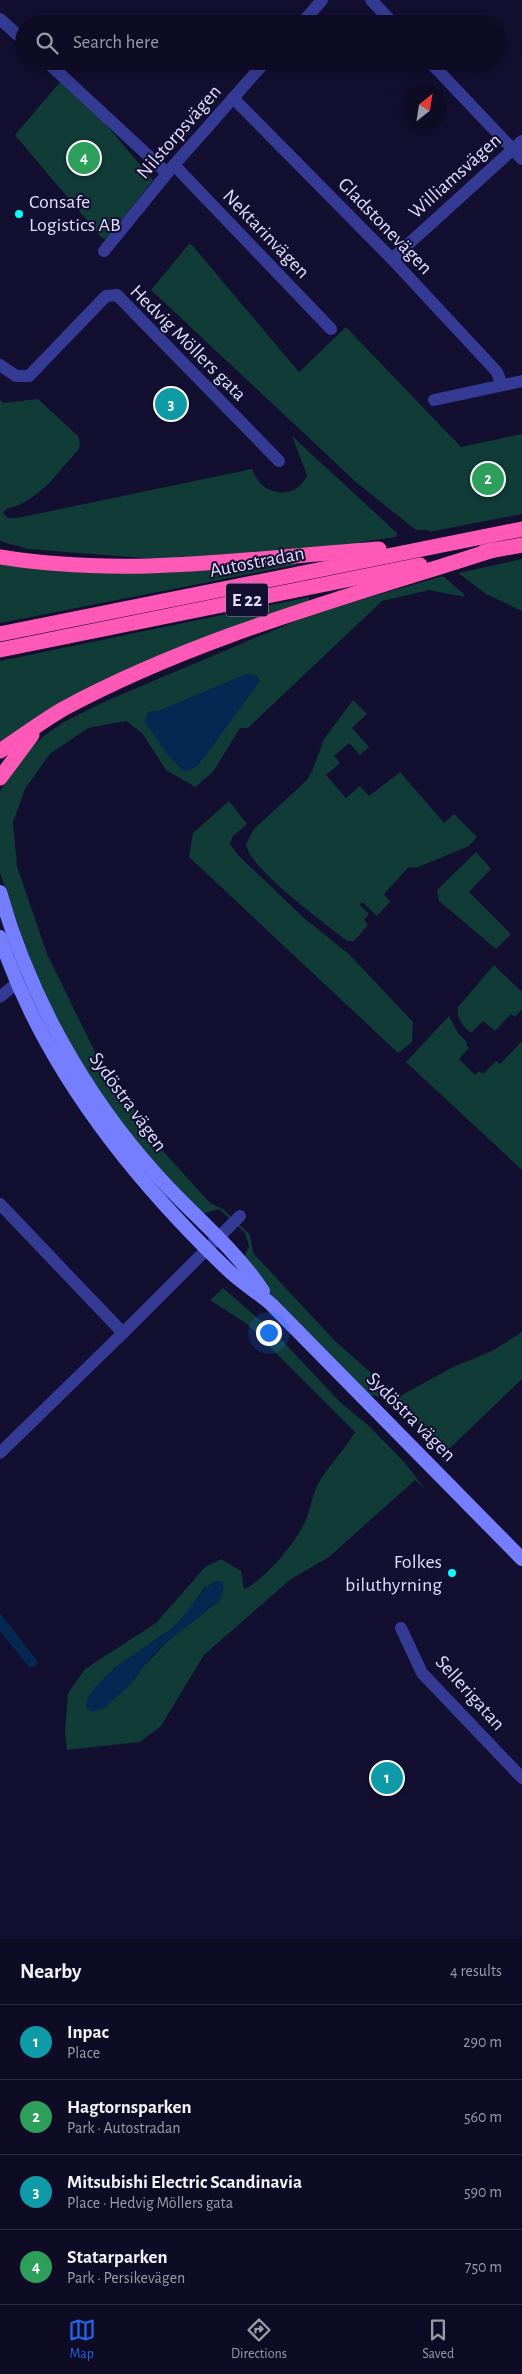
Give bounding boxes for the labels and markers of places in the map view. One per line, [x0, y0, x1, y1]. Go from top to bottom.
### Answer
pin: 4 [68, 139, 100, 177]
place label: Consafe Logistics AB [29, 192, 121, 235]
marker: Consafe Logistics AB [13, 208, 25, 220]
pin: 3 [155, 385, 187, 423]
pin: 2 [472, 460, 504, 498]
place label: Folkes biluthyrning [345, 1552, 442, 1595]
marker: Folkes biluthyrning [446, 1567, 458, 1579]
pin: 1 [371, 1759, 403, 1797]

